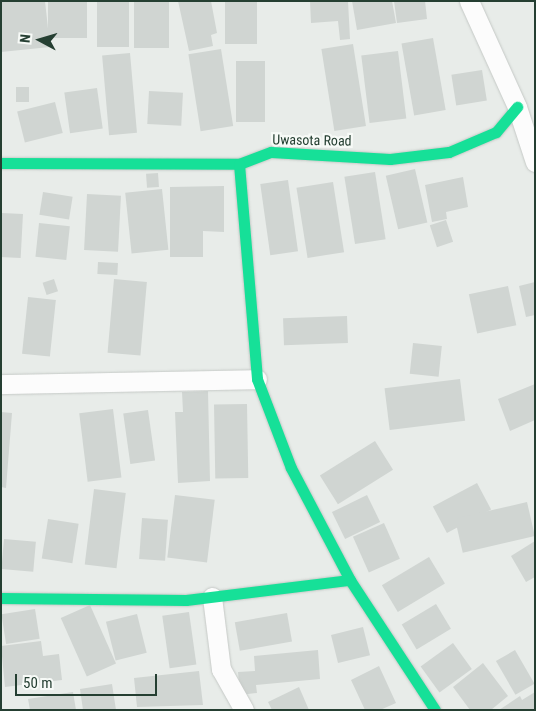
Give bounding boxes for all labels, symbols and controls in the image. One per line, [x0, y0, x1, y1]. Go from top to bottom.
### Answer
north arrow [15, 15, 65, 65]
text: N [17, 33, 33, 44]
street label: Uwasota Road [272, 131, 352, 149]
scale bar [18, 664, 160, 696]
text: 50 m [23, 674, 53, 692]

